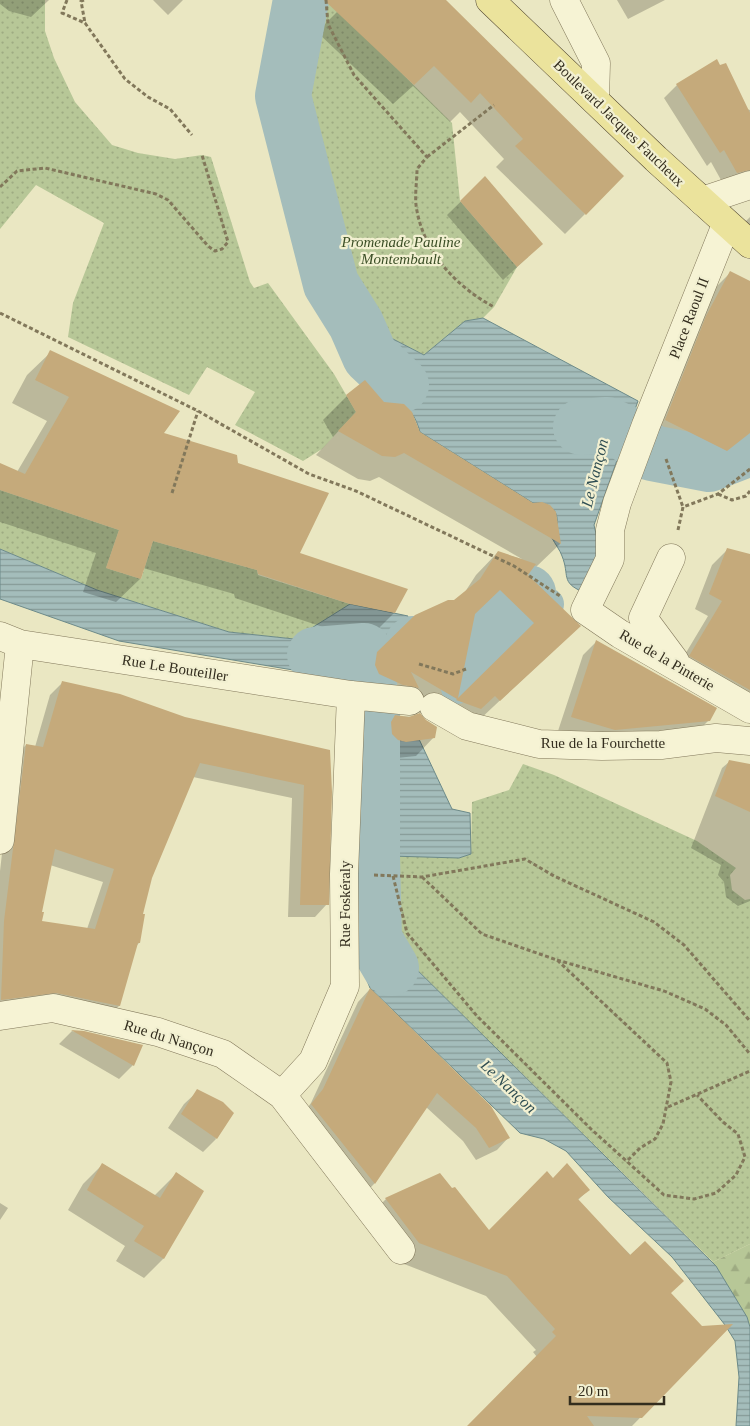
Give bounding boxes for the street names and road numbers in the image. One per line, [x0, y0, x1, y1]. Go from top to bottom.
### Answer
street label: Boulevard Jacques Faucheux [551, 56, 688, 190]
street label: Place Raoul II [666, 275, 712, 361]
street label: Rue de la Pinterie [617, 626, 718, 694]
street label: Rue Le Bouteiller [121, 652, 229, 684]
street label: Rue de la Fourchette [541, 735, 666, 751]
street label: Rue Foskéraly [337, 860, 353, 948]
street label: Rue du Nançon [122, 1017, 216, 1059]

